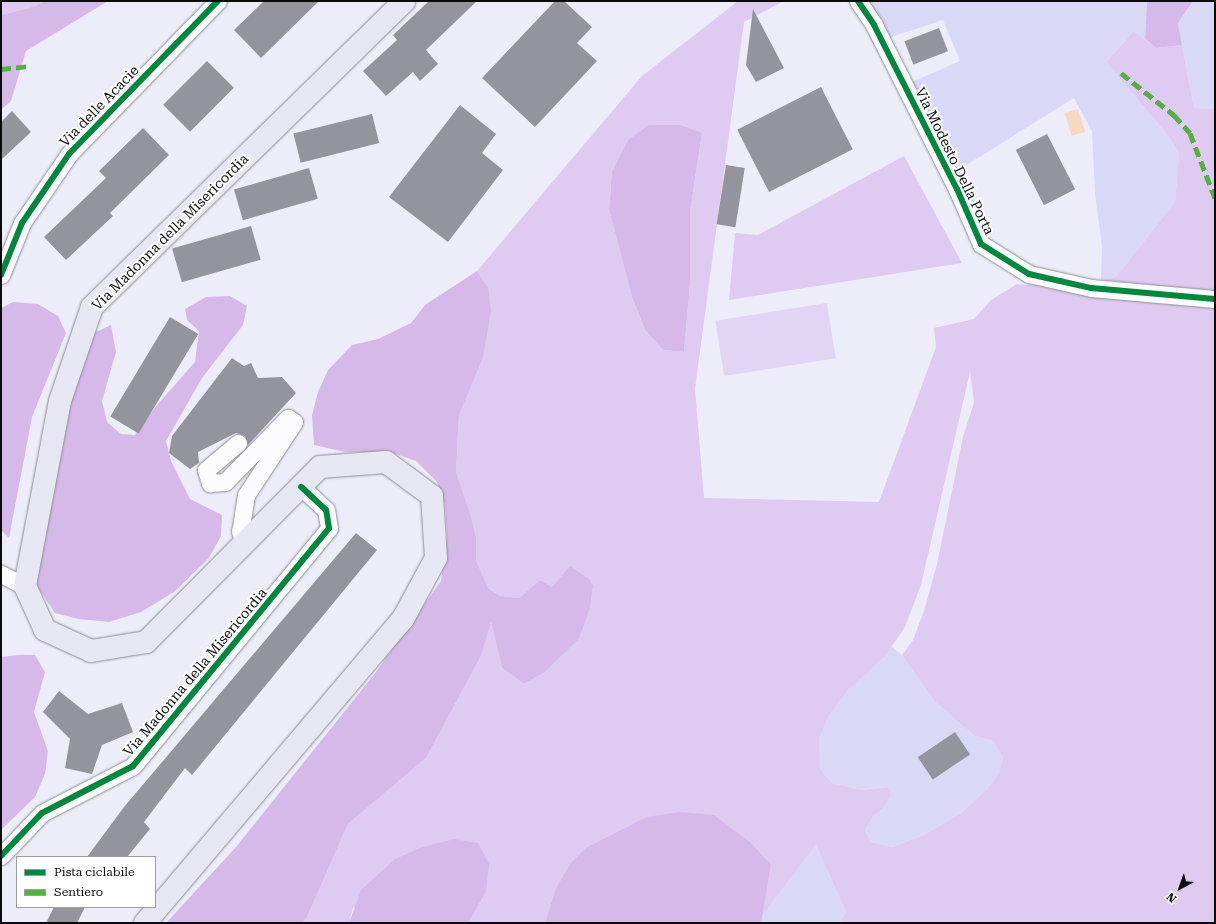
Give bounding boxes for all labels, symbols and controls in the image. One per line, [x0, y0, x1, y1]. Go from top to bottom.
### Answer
street label: Via delle Acacie [56, 62, 142, 150]
street label: Via Modesto Della Porta [912, 85, 998, 237]
street label: Via Madonna della Misericordia [88, 150, 252, 314]
street label: Via Madonna della Misericordia [120, 584, 270, 760]
legend [16, 856, 156, 908]
text: Pista ciclabile [54, 865, 135, 879]
north arrow [1160, 868, 1200, 908]
text: Sentiero [54, 885, 103, 899]
text: N [1164, 890, 1179, 905]

